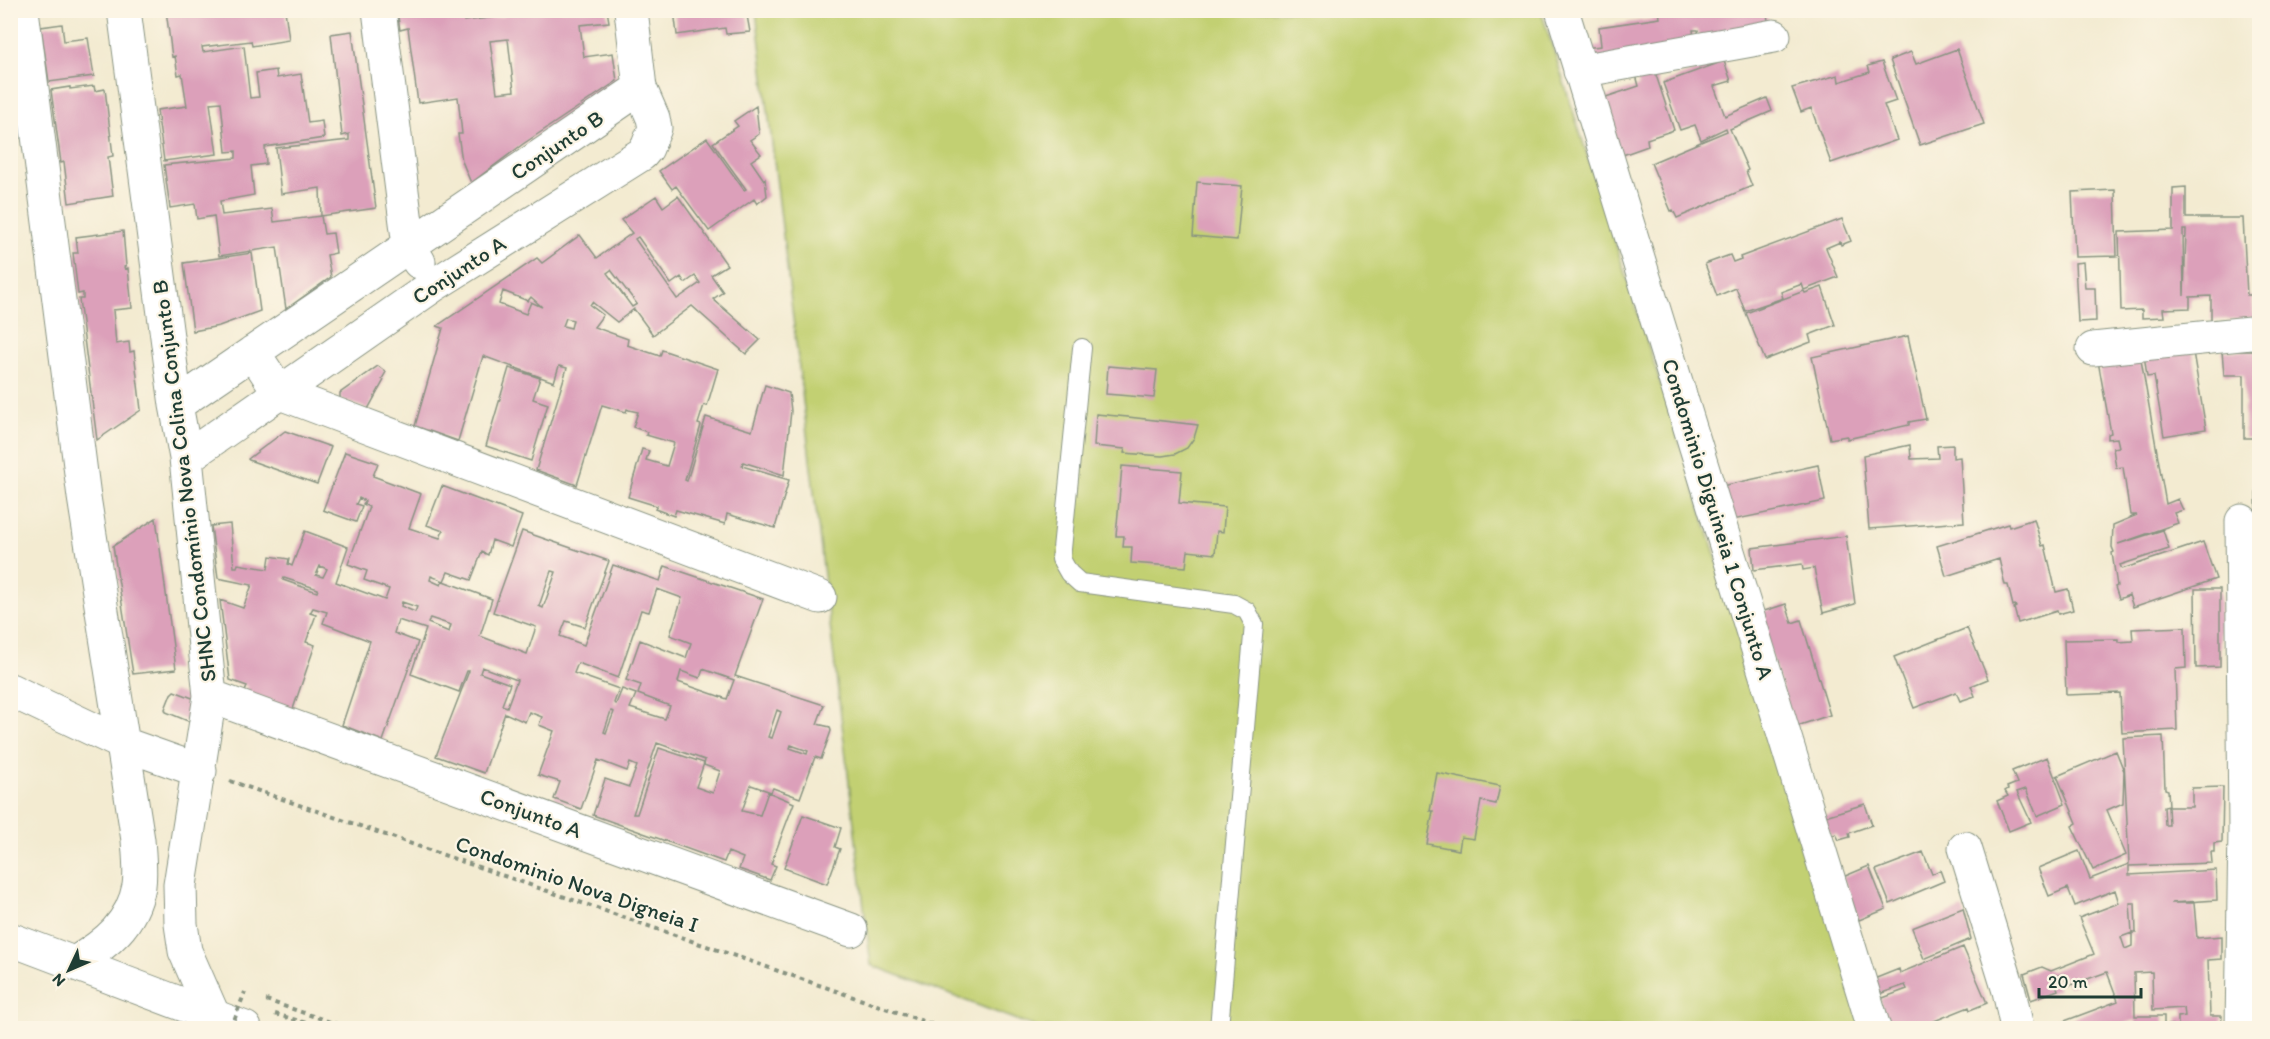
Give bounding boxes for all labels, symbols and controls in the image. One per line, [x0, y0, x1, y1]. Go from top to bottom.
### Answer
street label: Conjunto B [505, 104, 609, 186]
street label: Conjunto A [407, 230, 511, 310]
street label: SHNC Condomínio Nova Colina Conjunto B [146, 278, 222, 684]
street label: Condominio Diguineia 1 Conjunto A [1656, 355, 1780, 683]
street label: Conjunto A [476, 782, 586, 844]
street label: Condominio Nova Digneia I [452, 830, 702, 938]
north arrow [39, 940, 99, 1000]
scale bar [2039, 961, 2141, 999]
text: N [48, 970, 69, 991]
text: 20 m [2048, 971, 2088, 993]

